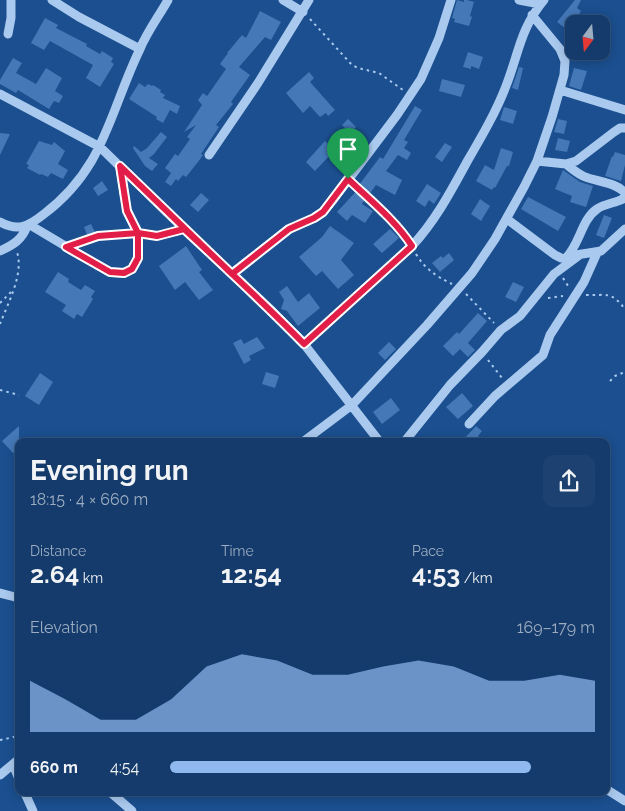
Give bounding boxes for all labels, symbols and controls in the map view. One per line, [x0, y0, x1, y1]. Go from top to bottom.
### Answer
north arrow [565, 15, 610, 60]
map controls [565, 15, 610, 60]
pin [327, 128, 369, 179]
icon: arrive [334, 135, 362, 163]
text: Evening run [30, 454, 189, 487]
button: share [543, 455, 595, 507]
text: 18:15 · 4 × 660 m [30, 490, 148, 509]
text: Distance [30, 543, 86, 559]
text: Time [221, 543, 254, 559]
text: Pace [412, 543, 444, 559]
text: 2.64 [30, 559, 79, 589]
text: 12:54 [221, 559, 282, 589]
text: 4:53 [412, 559, 460, 589]
text: km [79, 570, 103, 586]
text: /km [460, 570, 493, 586]
text: Elevation [30, 618, 98, 637]
text: 169–179 m [517, 618, 595, 637]
text: 660 m [30, 758, 78, 777]
text: 4:54 [110, 758, 139, 777]

